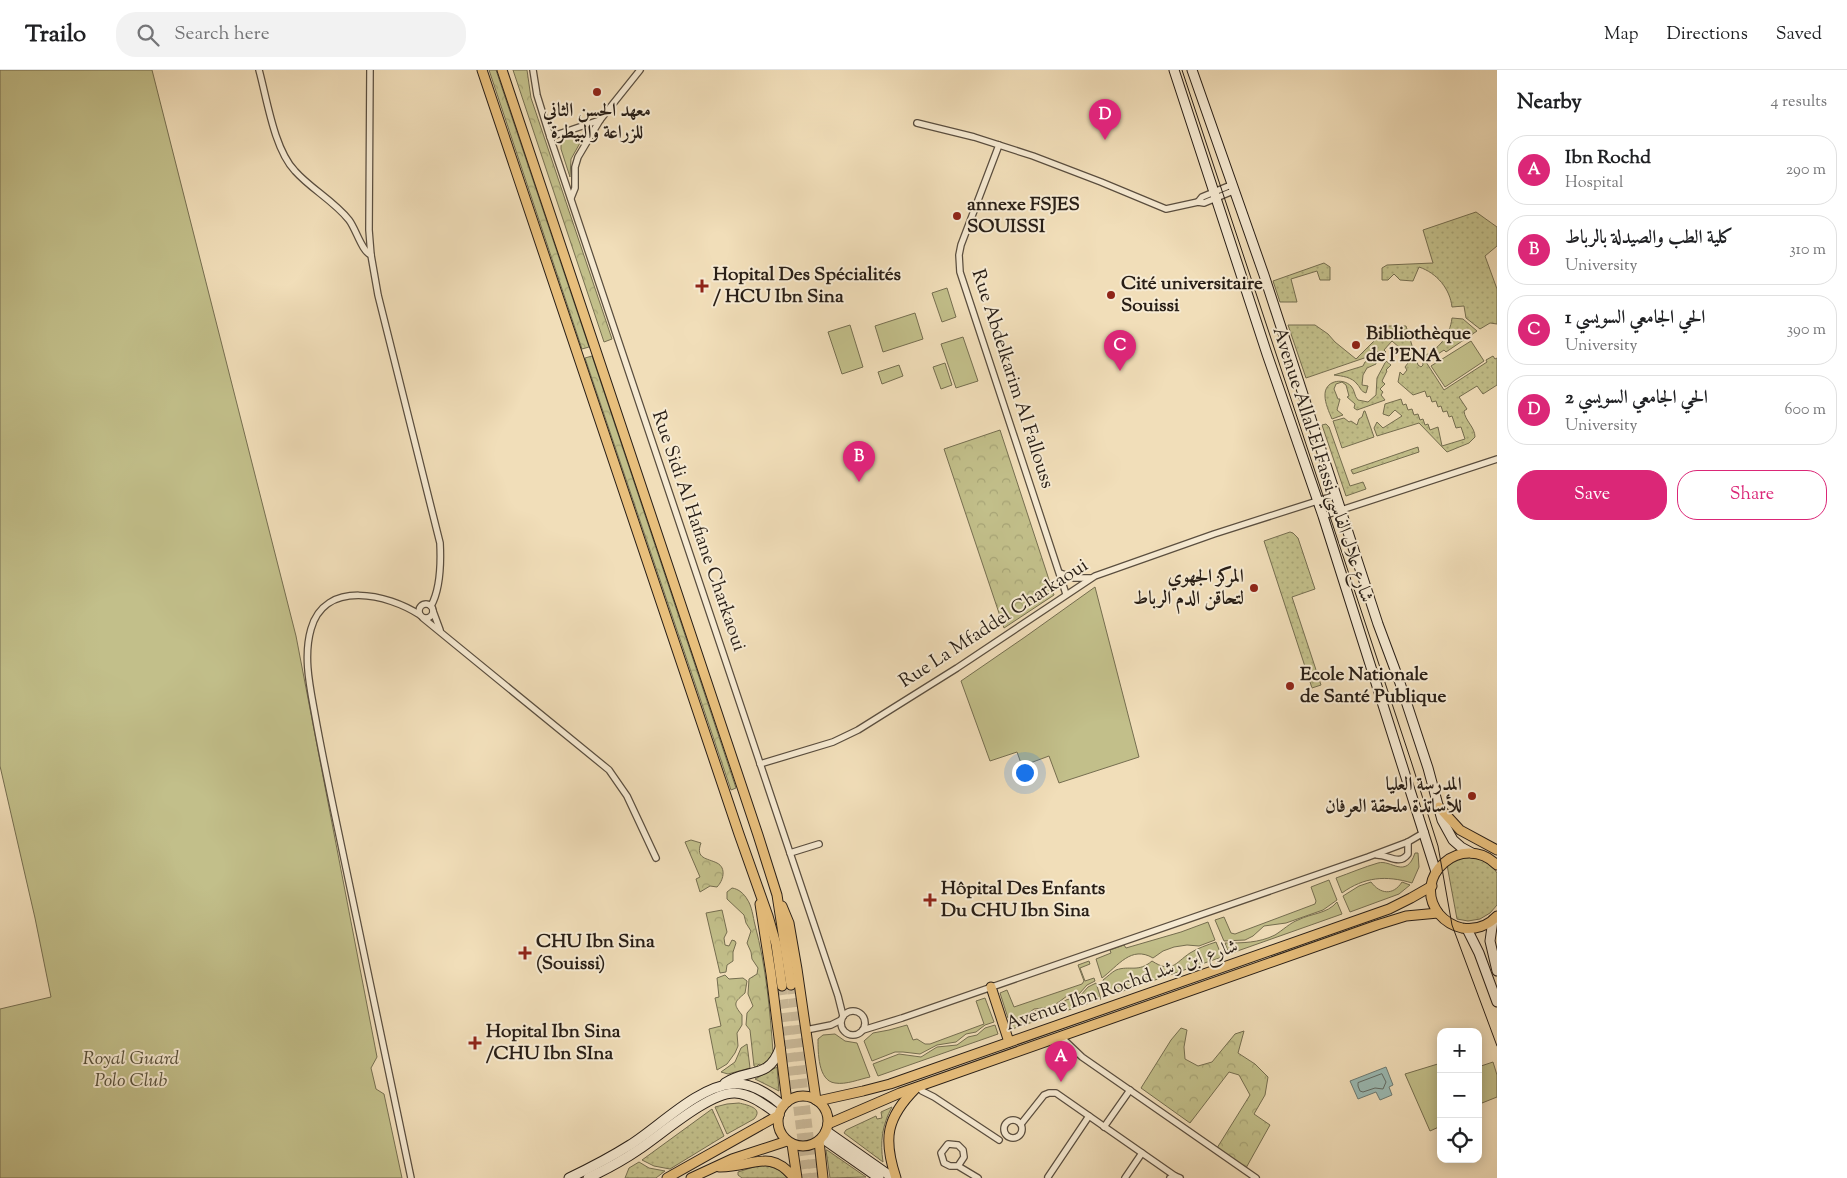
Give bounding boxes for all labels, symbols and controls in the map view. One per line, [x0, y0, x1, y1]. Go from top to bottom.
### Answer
search box [116, 12, 466, 57]
text: Trailo [25, 18, 86, 52]
icon: search [134, 21, 162, 49]
text: Search here [174, 21, 270, 48]
text: Map [1604, 22, 1639, 48]
text: Directions [1667, 22, 1748, 48]
text: Saved [1776, 22, 1822, 48]
marker: معهد الحسن الثاني للزراعة والبيطرة [591, 86, 603, 98]
text: Nearby [1517, 88, 1582, 118]
text: 4 results [1771, 91, 1827, 114]
place label: معهد الحسن الثاني للزراعة والبيطرة [542, 98, 651, 147]
pin: D [1089, 99, 1121, 140]
text: Ibn Rochd [1565, 145, 1651, 172]
text: A [1528, 159, 1541, 182]
text: 290 m [1786, 159, 1826, 182]
text: Hospital [1565, 172, 1623, 195]
place label: annexe FSJES SOUISSI [967, 192, 1080, 241]
marker: annexe FSJES SOUISSI [951, 210, 963, 222]
text: كلية الطب والصيدلة بالرباط [1565, 225, 1733, 252]
text: B [1529, 239, 1539, 262]
text: 310 m [1789, 239, 1826, 262]
text: University [1565, 255, 1638, 278]
place label: Hopital Des Spécialités / HCU Ibn Sina [713, 262, 902, 311]
street label: Rue Abdelkarim Al Fallouss [964, 266, 1060, 492]
place label: Cité universitaire Souissi [1121, 271, 1263, 320]
marker: Hopital Des Spécialités / HCU Ibn Sina [695, 279, 709, 293]
marker: Cité universitaire Souissi [1105, 289, 1117, 301]
text: الحي الجامعي السويسي 1 [1565, 305, 1705, 332]
text: C [1528, 319, 1540, 342]
text: 390 m [1787, 319, 1826, 342]
place label: Bibliothèque de l'ENA [1366, 321, 1471, 370]
street label: Avenue Allal El Fassi شارع علال الفاسي [1263, 324, 1379, 607]
pin: C [1104, 330, 1136, 371]
text: University [1565, 335, 1638, 358]
marker: Bibliothèque de l'ENA [1350, 339, 1362, 351]
text: الحي الجامعي السويسي 2 [1565, 385, 1708, 412]
text: D [1528, 399, 1540, 422]
text: 600 m [1784, 399, 1826, 422]
street label: Rue Sidi Al Hafiane Charkaoui [644, 407, 752, 655]
text: University [1565, 415, 1638, 438]
pin: B [843, 441, 875, 482]
button: Save [1517, 470, 1667, 520]
button: Share [1677, 470, 1827, 520]
street label: Rue La Mfaddel Charkaoui [894, 553, 1094, 695]
place label: المركز الجهوي لتحاقن الدم الرباط [1133, 564, 1244, 615]
marker: المركز الجهوي لتحاقن الدم الرباط [1248, 582, 1260, 594]
place label: Ecole Nationale de Santé Publique [1300, 662, 1446, 711]
marker: Ecole Nationale de Santé Publique [1284, 680, 1296, 692]
your location [1012, 760, 1038, 786]
place label: المدرسة العليا للأساتذة ملحقة العرفان [1325, 772, 1462, 821]
marker: المدرسة العليا للأساتذة ملحقة العرفان [1466, 790, 1478, 802]
place label: Hôpital Des Enfants Du CHU Ibn Sina [941, 876, 1106, 925]
marker: Hôpital Des Enfants Du CHU Ibn Sina [923, 893, 937, 907]
place label: CHU Ibn Sina (Souissi) [536, 929, 655, 978]
street label: Avenue Ibn Rochd شارع ابن رشد [1002, 933, 1242, 1039]
marker: CHU Ibn Sina (Souissi) [518, 946, 532, 960]
place label: Hopital Ibn Sina /CHU Ibn SIna [486, 1019, 621, 1068]
map controls [1437, 1028, 1482, 1163]
button: + [1437, 1028, 1482, 1073]
marker: Hopital Ibn Sina /CHU Ibn SIna [468, 1036, 482, 1050]
pin: A [1045, 1041, 1077, 1082]
park label: Royal Guard Polo Club [83, 1046, 180, 1095]
button: − [1437, 1073, 1482, 1118]
button: locate [1437, 1118, 1482, 1163]

